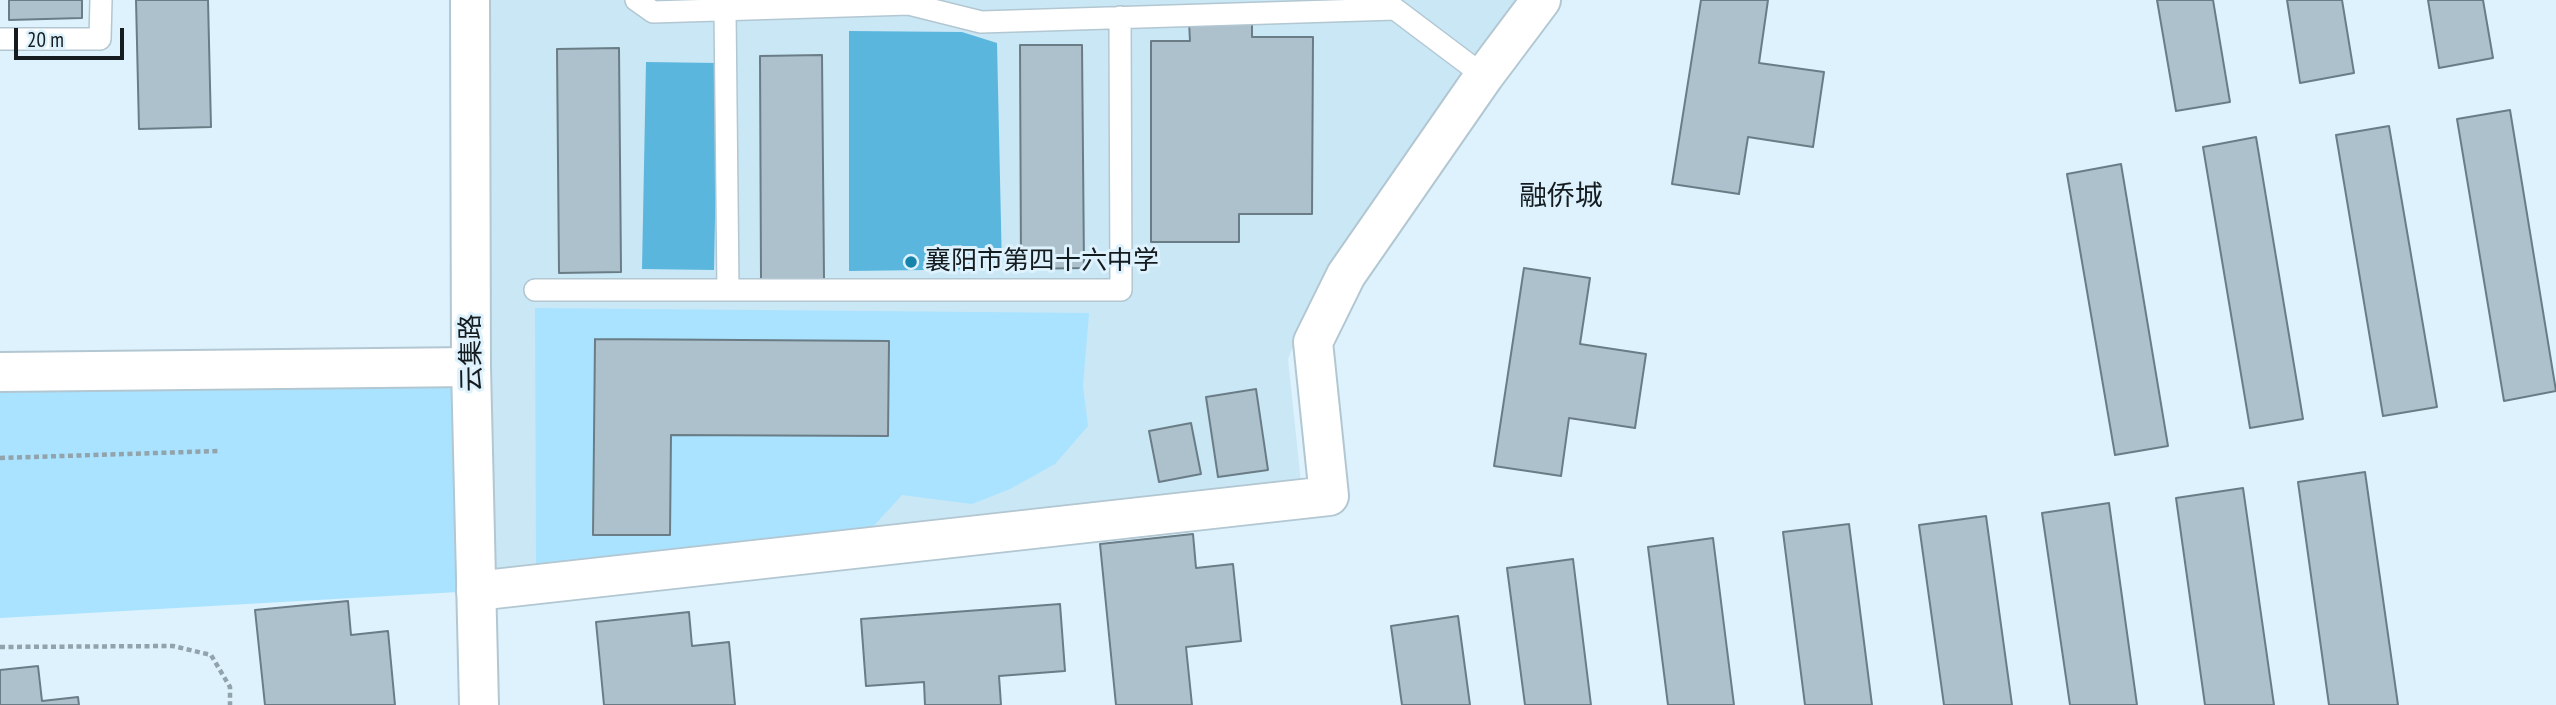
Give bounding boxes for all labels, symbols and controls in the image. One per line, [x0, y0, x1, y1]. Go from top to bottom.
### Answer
scale bar [18, 14, 128, 58]
text: 20 m [27, 26, 64, 53]
district label: 融侨城 [1519, 180, 1603, 214]
place label: 襄阳市第四十六中学 [925, 246, 1159, 278]
marker: 襄阳市第四十六中学 [903, 254, 919, 270]
street label: 云集路 [456, 314, 488, 392]

